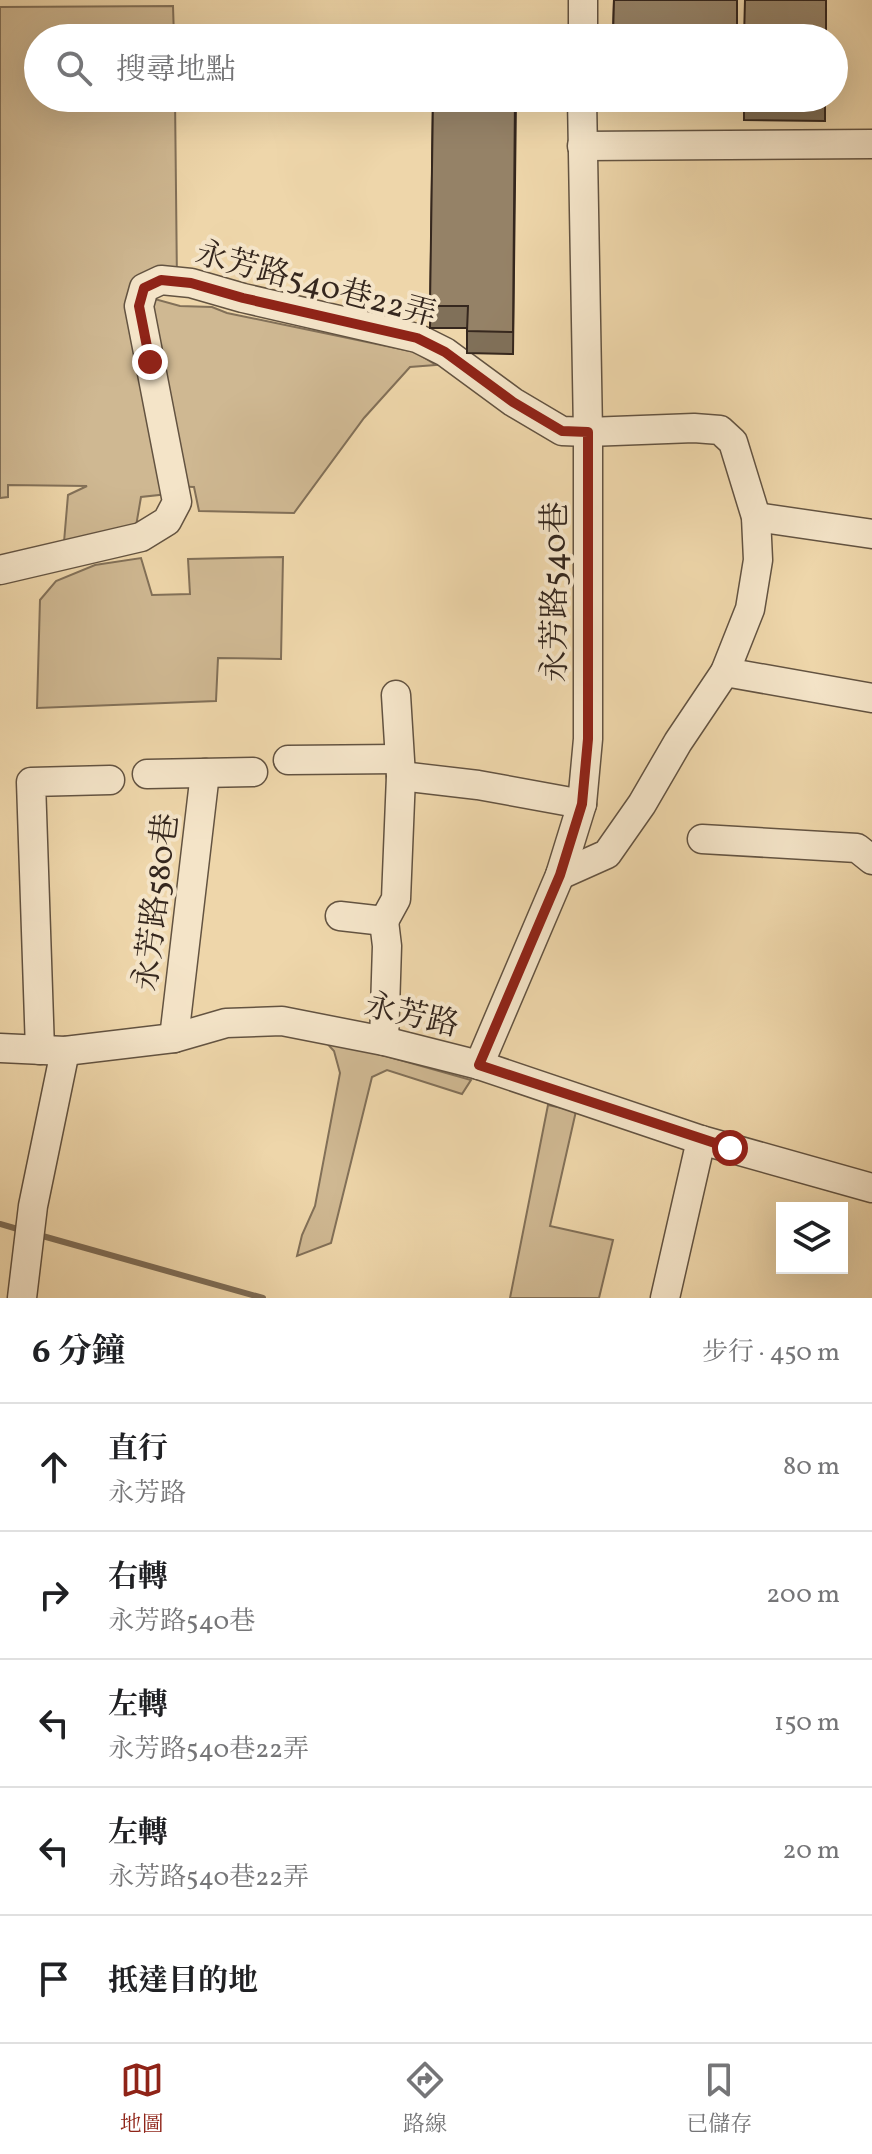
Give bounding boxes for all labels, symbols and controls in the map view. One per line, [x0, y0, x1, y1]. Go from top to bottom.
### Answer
search box [24, 24, 848, 112]
icon: search [52, 46, 96, 90]
text: 搜尋地點 [116, 50, 236, 92]
street label: 永芳路540巷22弄 [190, 233, 440, 339]
route end [132, 344, 168, 380]
street label: 永芳路540巷 [535, 501, 579, 683]
street label: 永芳路580巷 [125, 811, 191, 994]
street label: 永芳路 [360, 985, 463, 1049]
route start [712, 1130, 748, 1166]
map controls [776, 1202, 848, 1274]
button: layers [776, 1202, 848, 1274]
text: 6 分鐘 [32, 1330, 125, 1377]
text: 步行 · 450 m [702, 1335, 840, 1371]
text: 直行 [108, 1429, 168, 1471]
icon: ahead [32, 1445, 76, 1489]
text: 80 m [783, 1449, 840, 1485]
text: 永芳路 [108, 1476, 186, 1512]
text: 右轉 [108, 1557, 168, 1599]
icon: right [32, 1573, 76, 1617]
text: 200 m [766, 1577, 840, 1613]
text: 永芳路540巷 [108, 1604, 255, 1640]
text: 左轉 [108, 1685, 168, 1727]
icon: left [32, 1701, 76, 1745]
text: 150 m [774, 1705, 840, 1741]
text: 永芳路540巷22弄 [108, 1732, 309, 1768]
text: 左轉 [108, 1813, 168, 1855]
icon: left [32, 1829, 76, 1873]
text: 20 m [782, 1833, 840, 1869]
text: 永芳路540巷22弄 [108, 1860, 309, 1896]
icon: arrive [32, 1957, 76, 2001]
text: 抵達目的地 [108, 1961, 258, 2003]
tab: 地圖 [120, 2058, 164, 2141]
tab: 路線 [403, 2058, 447, 2141]
tab: 已儲存 [686, 2058, 752, 2141]

